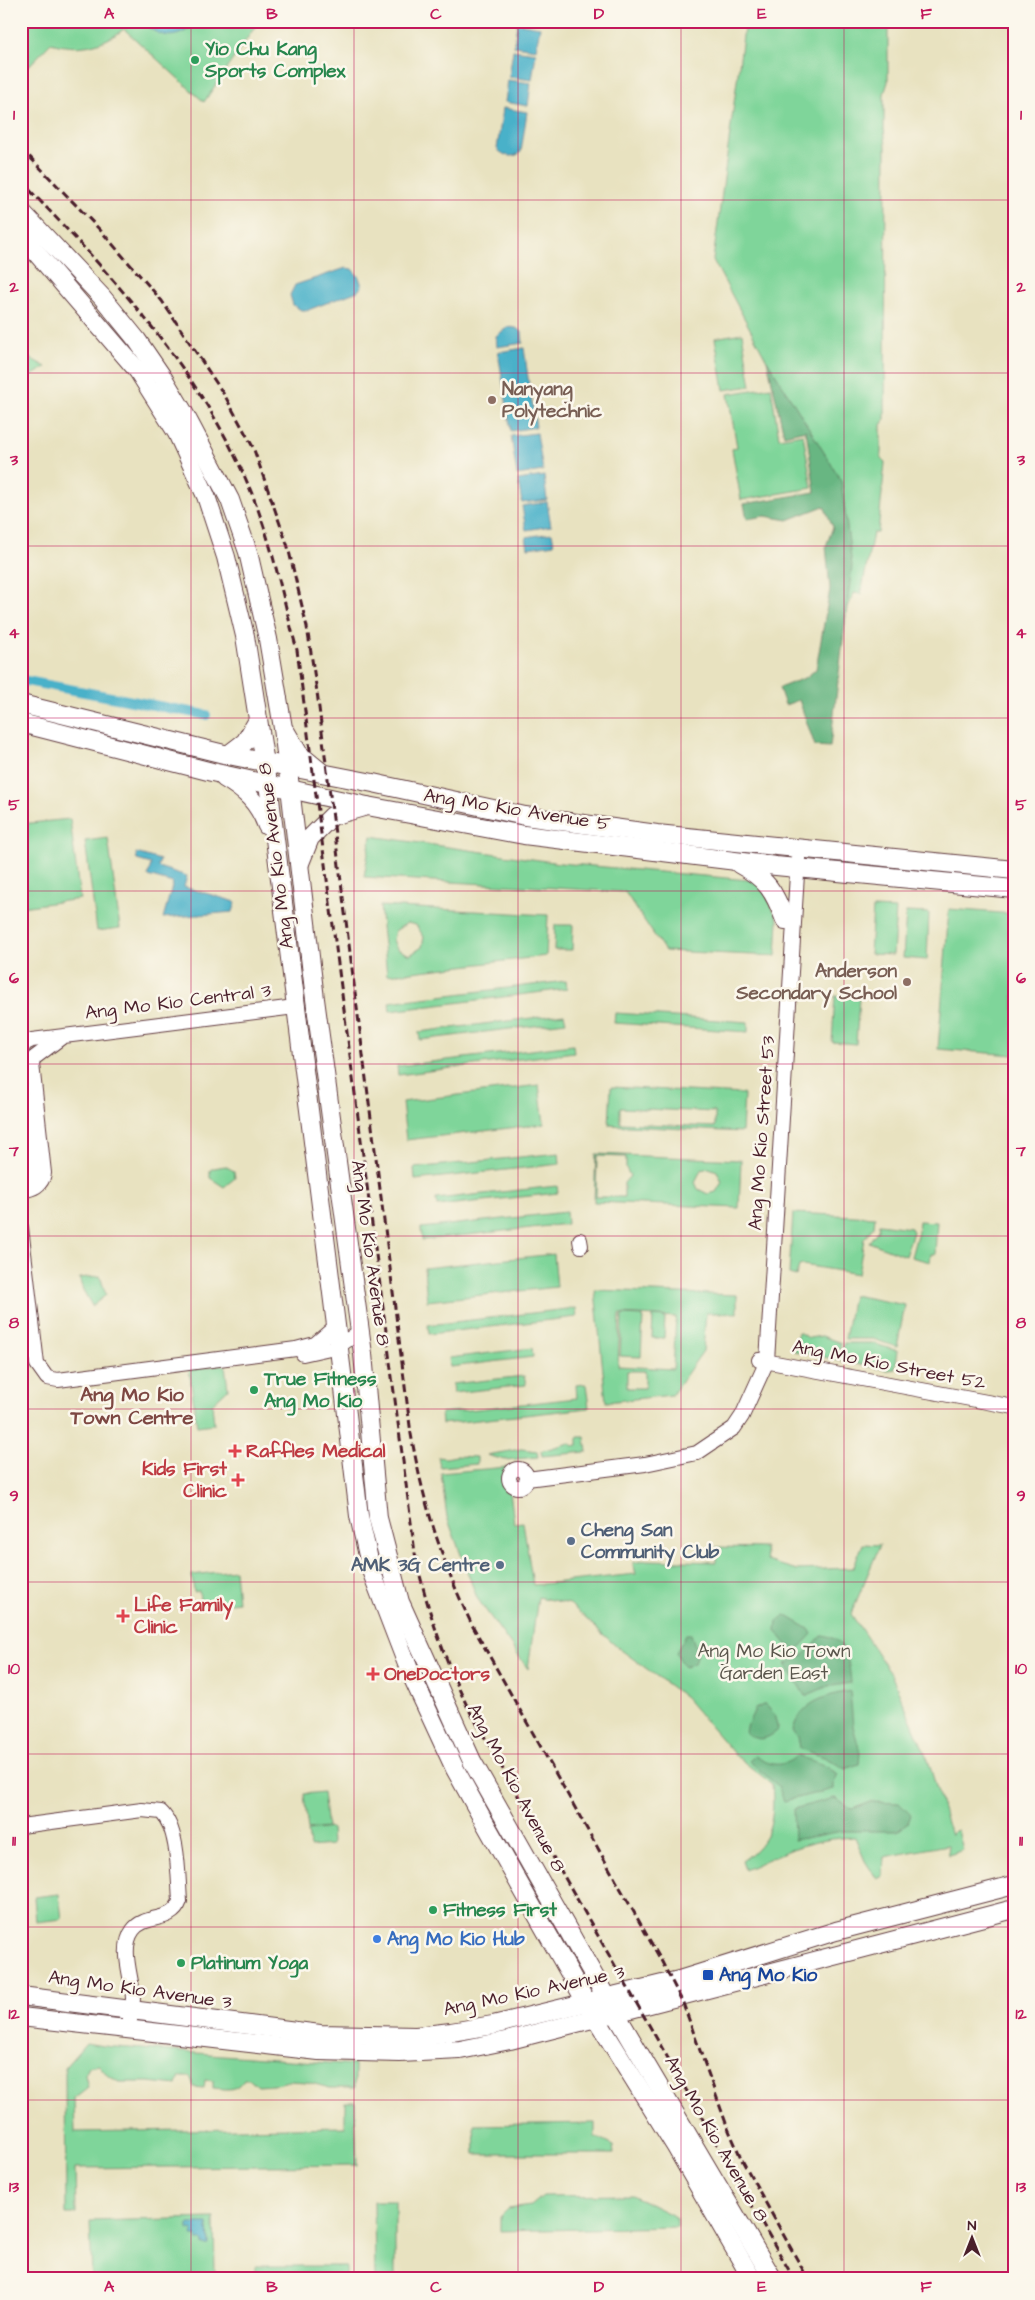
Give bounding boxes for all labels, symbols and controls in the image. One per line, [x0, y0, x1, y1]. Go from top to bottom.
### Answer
text: A [104, 3, 115, 25]
text: B [266, 3, 278, 25]
text: C [430, 3, 442, 25]
text: D [594, 3, 605, 25]
text: E [757, 3, 767, 25]
text: F [920, 3, 932, 25]
place label: Yio Chu Kang Sports Complex [204, 36, 347, 85]
marker: Yio Chu Kang Sports Complex [189, 54, 201, 66]
text: 1 [13, 104, 16, 126]
text: 1 [1020, 104, 1023, 126]
text: 2 [8, 276, 19, 298]
text: 2 [1015, 276, 1026, 298]
place label: Nanyang Polytechnic [502, 376, 602, 426]
marker: Nanyang Polytechnic [486, 394, 498, 406]
text: 3 [9, 449, 19, 471]
text: 3 [1016, 449, 1026, 471]
text: 4 [9, 622, 20, 644]
text: 4 [1016, 622, 1027, 644]
street label: Ang Mo Kio Avenue 8 [251, 761, 302, 951]
street label: Ang Mo Kio Avenue 5 [422, 782, 613, 839]
text: 5 [8, 794, 20, 816]
text: 5 [1015, 794, 1027, 816]
place label: Anderson Secondary School [735, 958, 897, 1008]
text: 6 [9, 967, 19, 989]
text: 6 [1016, 967, 1026, 989]
marker: Anderson Secondary School [901, 976, 913, 988]
street label: Ang Mo Kio Central 3 [84, 977, 273, 1028]
street label: Ang Mo Kio Street 53 [742, 1034, 783, 1231]
text: 7 [8, 1140, 19, 1162]
text: 7 [1015, 1140, 1026, 1162]
street label: Ang Mo Kio Avenue 8 [343, 1158, 396, 1348]
text: 8 [9, 1312, 20, 1334]
text: 8 [1016, 1312, 1027, 1334]
street label: Ang Mo Kio Street 52 [790, 1333, 988, 1398]
place label: True Fitness Ang Mo Kio [263, 1366, 377, 1416]
district label: Ang Mo Kio Town Centre [70, 1381, 194, 1432]
marker: True Fitness Ang Mo Kio [248, 1384, 260, 1396]
place label: Raffles Medical [246, 1438, 385, 1465]
marker: Raffles Medical [228, 1444, 242, 1458]
place label: Kids First Clinic [142, 1456, 227, 1505]
marker: Kids First Clinic [231, 1473, 245, 1487]
text: 9 [9, 1485, 19, 1507]
text: 9 [1016, 1485, 1026, 1507]
place label: Cheng San Community Club [581, 1517, 720, 1567]
marker: Cheng San Community Club [565, 1535, 577, 1547]
place label: AMK 3G Centre [351, 1552, 491, 1579]
marker: AMK 3G Centre [494, 1559, 506, 1571]
place label: Life Family Clinic [134, 1592, 234, 1641]
marker: Life Family Clinic [116, 1609, 130, 1623]
park label: Ang Mo Kio Town Garden East [697, 1638, 851, 1687]
text: 10 [8, 1658, 20, 1680]
text: 10 [1015, 1658, 1027, 1680]
place label: OneDoctors [384, 1661, 490, 1688]
marker: OneDoctors [366, 1667, 380, 1681]
street label: Ang Mo Kio Avenue 8 [459, 1699, 572, 1878]
text: 11 [12, 1830, 17, 1852]
text: 11 [1019, 1830, 1024, 1852]
place label: Fitness First [443, 1897, 557, 1924]
marker: Fitness First [427, 1904, 439, 1916]
place label: Ang Mo Kio Hub [387, 1926, 525, 1954]
marker: Ang Mo Kio Hub [371, 1933, 383, 1945]
place label: Platinum Yoga [191, 1950, 309, 1978]
marker: Platinum Yoga [175, 1957, 187, 1969]
street label: Ang Mo Kio Avenue 3 [441, 1959, 628, 2024]
place label: Ang Mo Kio [719, 1962, 817, 1990]
street label: Ang Mo Kio Avenue 3 [46, 1964, 234, 2017]
marker: Ang Mo Kio [701, 1968, 715, 1982]
text: 12 [8, 2003, 20, 2025]
text: 12 [1015, 2003, 1027, 2025]
street label: Ang Mo Kio Avenue 8 [657, 2051, 775, 2227]
text: 13 [9, 2176, 20, 2198]
text: 13 [1016, 2176, 1027, 2198]
north arrow [948, 2212, 998, 2262]
text: N [968, 2216, 977, 2236]
text: A [104, 2276, 115, 2298]
text: B [266, 2276, 278, 2298]
text: C [430, 2276, 442, 2298]
text: D [594, 2276, 605, 2298]
text: E [757, 2276, 767, 2298]
text: F [920, 2276, 932, 2298]

